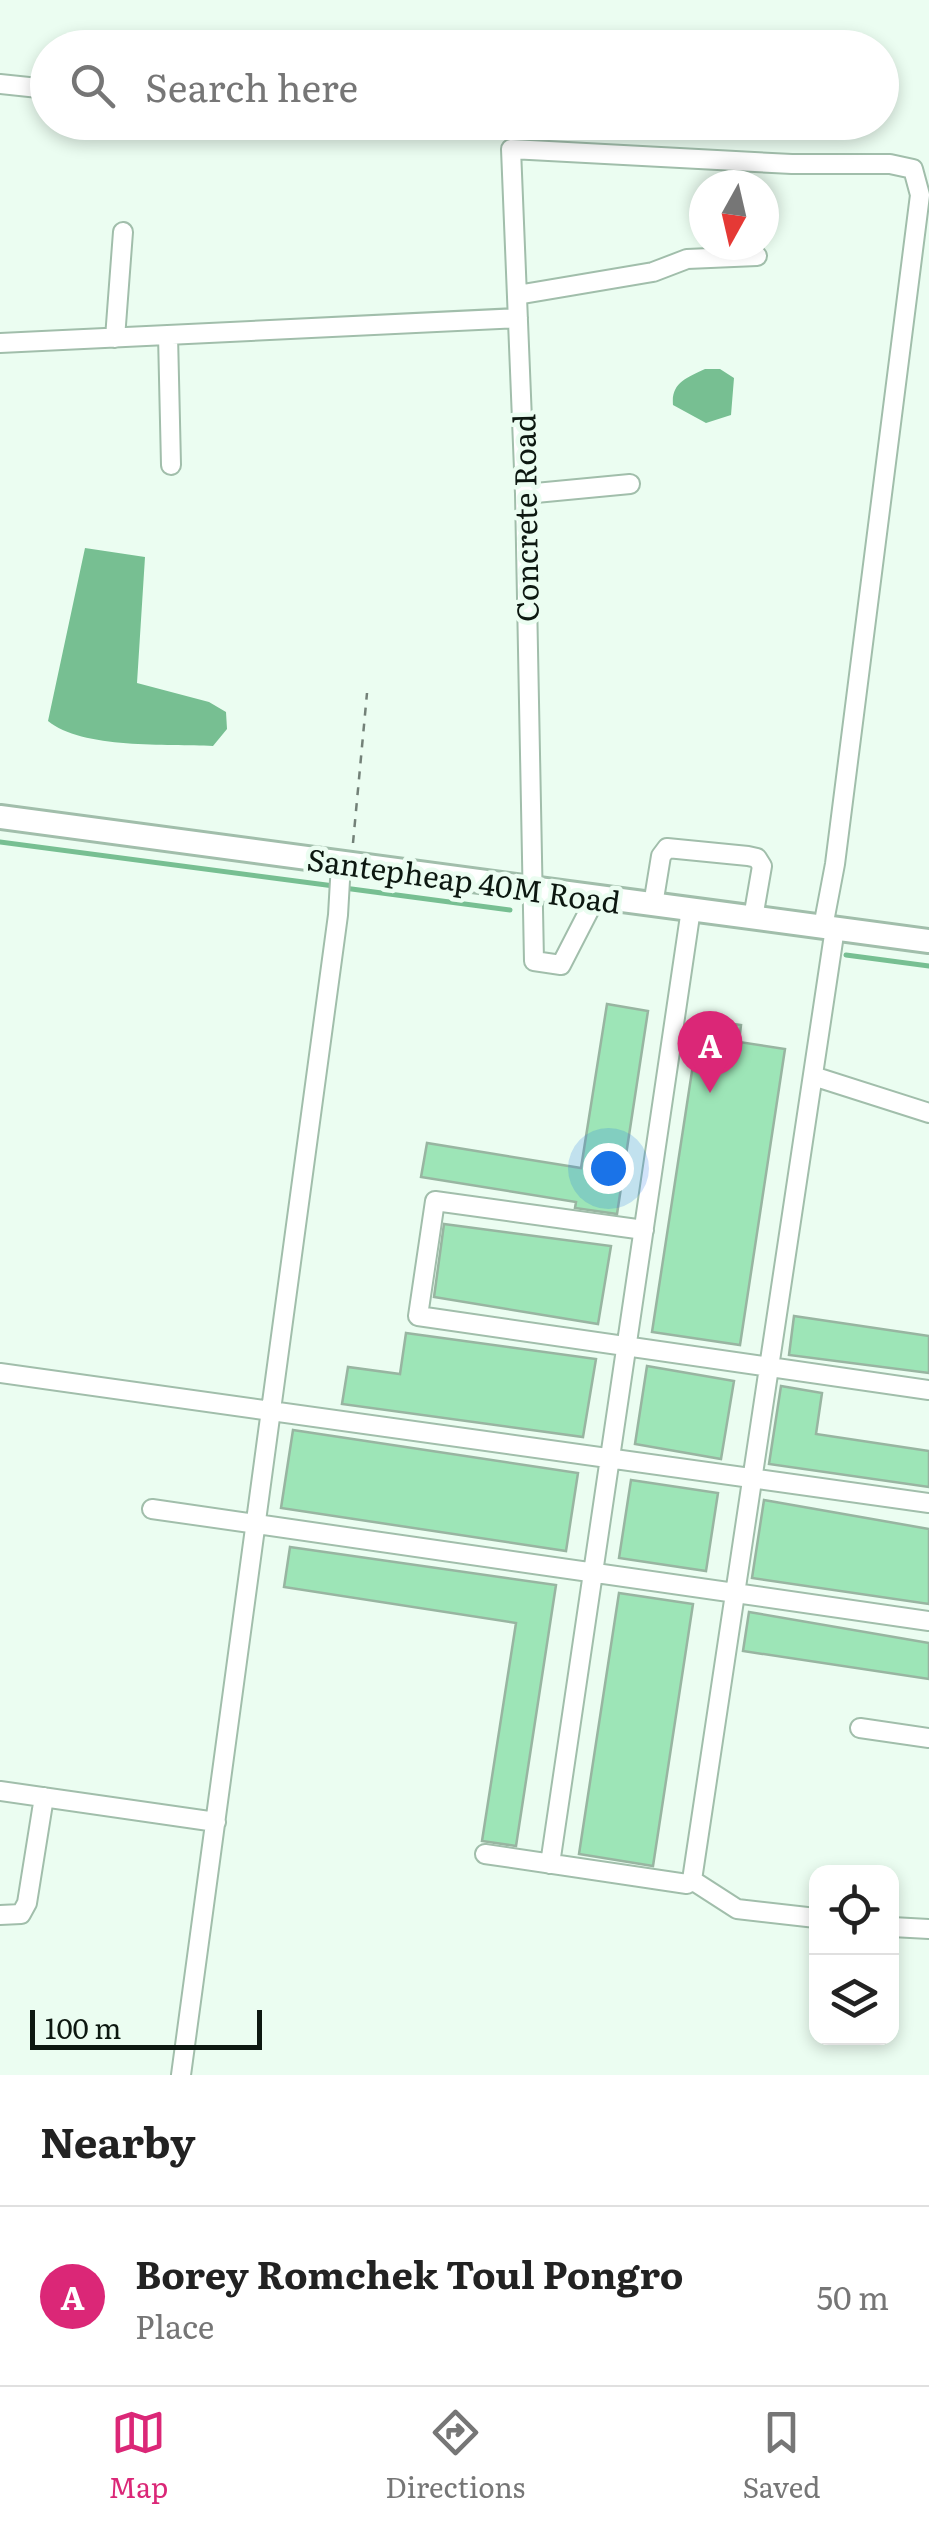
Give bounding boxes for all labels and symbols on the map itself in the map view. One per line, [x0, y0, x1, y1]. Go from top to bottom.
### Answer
north arrow [689, 170, 779, 260]
street label: Concrete Road [500, 414, 548, 622]
street label: Santepheap 40M Road [304, 835, 624, 923]
pin: A [678, 1010, 742, 1093]
your location [583, 1143, 634, 1194]
scale bar [30, 2005, 262, 2050]

